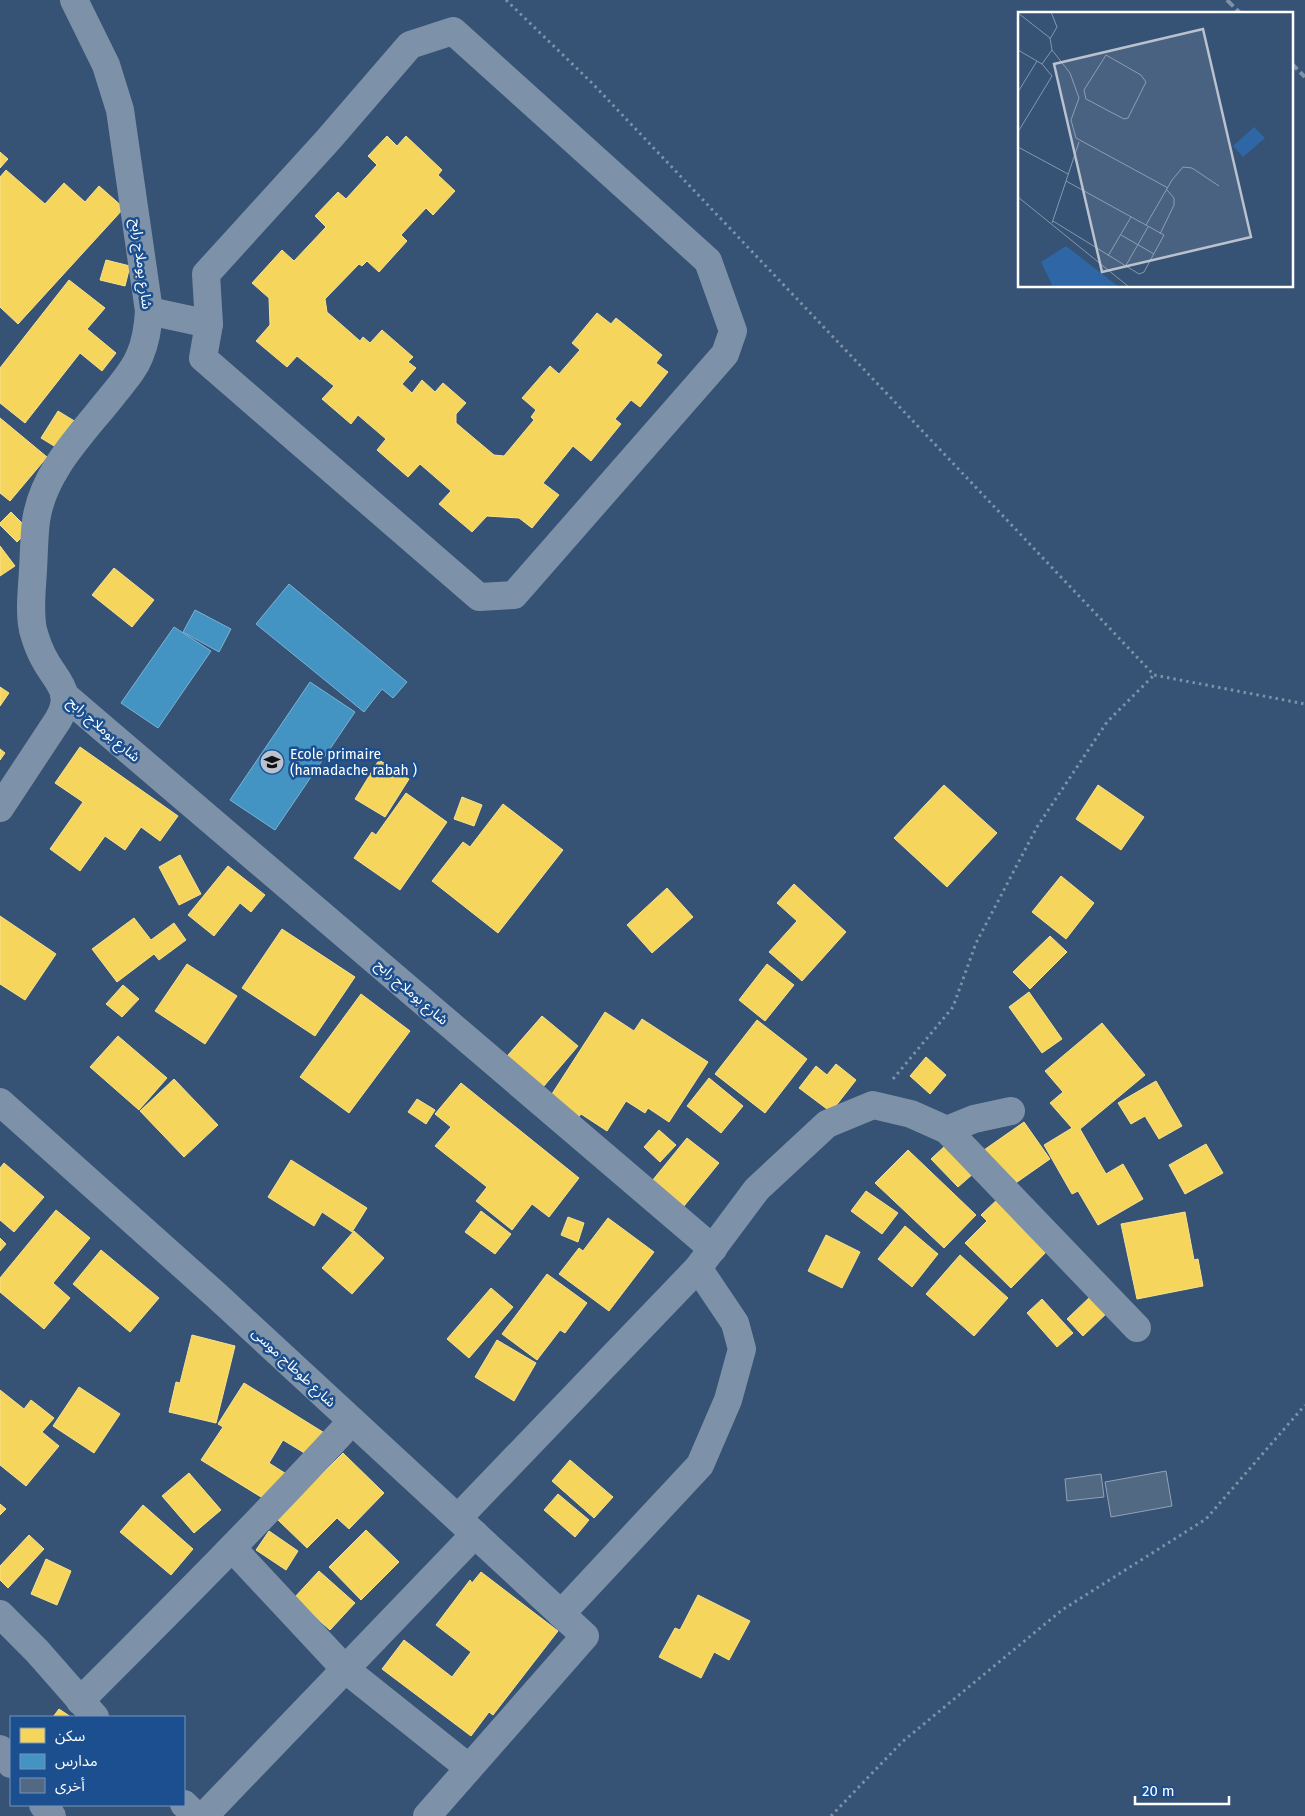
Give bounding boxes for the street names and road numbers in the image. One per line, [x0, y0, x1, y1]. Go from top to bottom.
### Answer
street label: شارع بوملاح رابح [126, 218, 155, 310]
street label: شارع بوملاح رابح [63, 693, 144, 767]
street label: شارع بوملاح رابح [371, 956, 452, 1030]
street label: شارع طوطاح موسى [247, 1324, 339, 1412]

